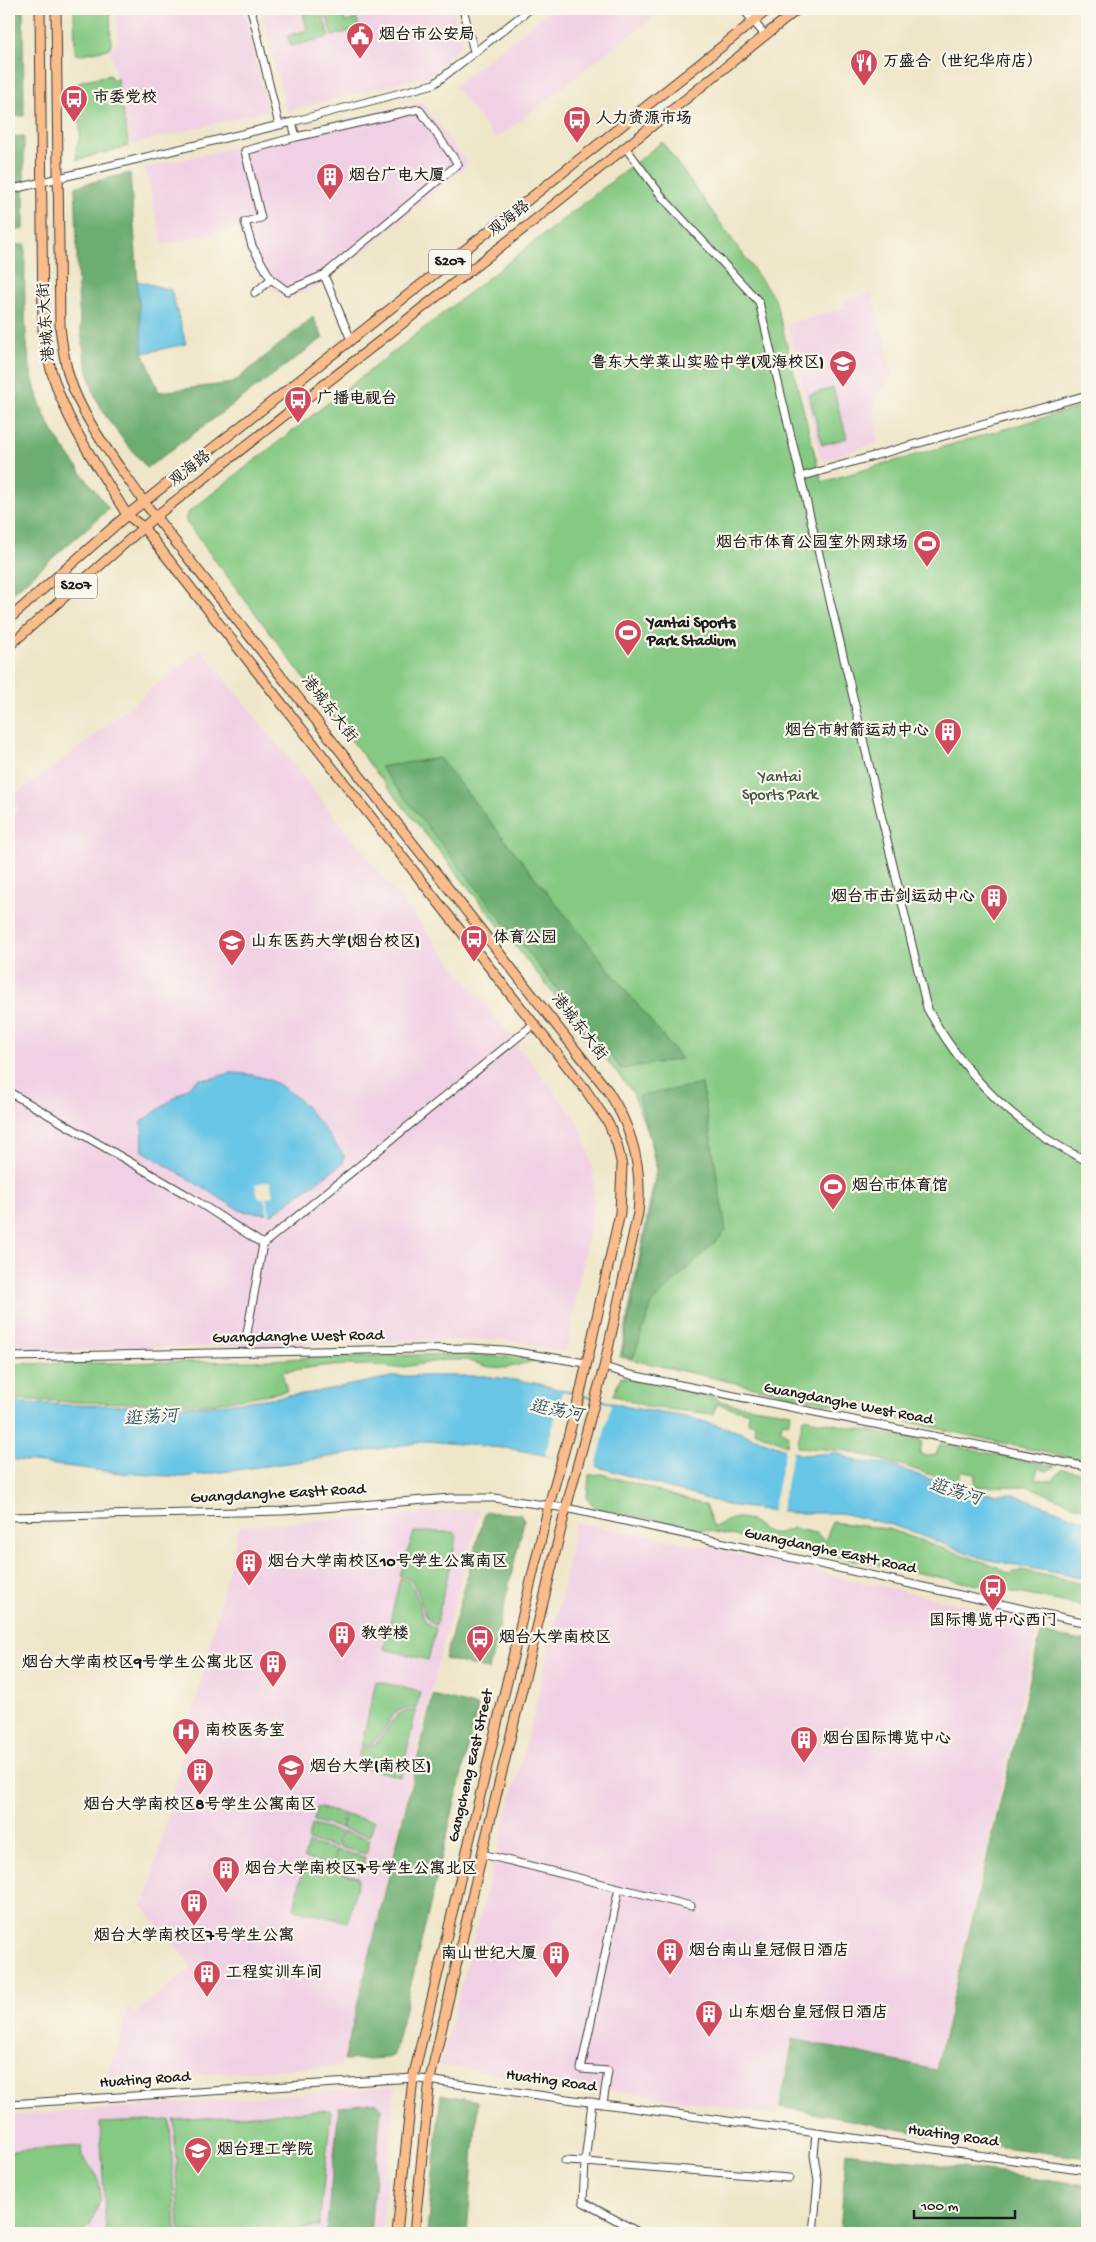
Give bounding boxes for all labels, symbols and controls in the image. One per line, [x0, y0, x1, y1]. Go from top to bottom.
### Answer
public building icon: 烟台市公安局 [345, 21, 375, 60]
place label: 烟台市公安局 [379, 25, 475, 46]
restaurant icon: 万盛合（世纪华府店） [849, 48, 879, 87]
place label: 万盛合（世纪华府店） [883, 52, 1043, 73]
bus stop icon: 市委党校 [59, 84, 89, 123]
place label: 市委党校 [93, 89, 157, 109]
bus stop icon: 人力资源市场 [562, 105, 592, 144]
place label: 人力资源市场 [596, 108, 692, 130]
building icon: 烟台广电大厦 [315, 162, 345, 201]
place label: 烟台广电大厦 [349, 166, 445, 187]
street label: 观海路 [484, 196, 535, 242]
road number: S207 [429, 250, 471, 274]
street label: 港城东大街 [35, 281, 60, 363]
school or university icon: 鲁东大学莱山实验中学(观海校区) [828, 349, 858, 388]
place label: 鲁东大学莱山实验中学(观海校区) [591, 353, 824, 374]
bus stop icon: 广播电视台 [283, 385, 313, 424]
place label: 广播电视台 [317, 389, 397, 410]
street label: 观海路 [165, 446, 216, 492]
sports icon: 烟台市体育公园室外网球场 [912, 529, 942, 568]
place label: 烟台市体育公园室外网球场 [716, 533, 908, 554]
road number: S207 [55, 574, 97, 598]
place label: Yantai Sports Park Stadium [645, 615, 736, 652]
sports icon: Yantai Sports Park Stadium [613, 618, 643, 657]
street label: 港城东大街 [296, 672, 361, 747]
building icon: 烟台市射箭运动中心 [933, 717, 963, 756]
place label: 烟台市射箭运动中心 [785, 721, 929, 742]
park label: Yantai Sports Park [742, 769, 820, 806]
building icon: 烟台市击剑运动中心 [979, 883, 1009, 922]
place label: 烟台市击剑运动中心 [831, 887, 975, 908]
bus stop icon: 体育公园 [459, 924, 489, 963]
school or university icon: 山东医药大学(烟台校区) [217, 928, 247, 967]
place label: 体育公园 [493, 929, 557, 949]
place label: 山东医药大学(烟台校区) [251, 932, 420, 953]
street label: 港城东大街 [546, 990, 611, 1065]
sports icon: 烟台市体育馆 [818, 1172, 848, 1211]
place label: 烟台市体育馆 [852, 1176, 948, 1197]
street label: Guangdanghe West Road [212, 1327, 386, 1349]
street label: Guangdanghe West Road [762, 1379, 936, 1431]
water label: 逛荡河 [527, 1396, 588, 1428]
water label: 逛荡河 [123, 1405, 182, 1431]
water label: 逛荡河 [926, 1474, 987, 1512]
street label: Guangdanghe Eastt Road [190, 1481, 368, 1509]
street label: Guangdanghe Eastt Road [742, 1524, 919, 1580]
building icon: 烟台大学南校区10号学生公寓南区 [234, 1548, 264, 1587]
place label: 烟台大学南校区10号学生公寓南区 [268, 1552, 508, 1573]
bus stop icon: 国际博览中心西门 [978, 1573, 1008, 1612]
place label: 国际博览中心西门 [929, 1611, 1057, 1632]
building icon: 教学楼 [327, 1620, 357, 1659]
place label: 教学楼 [361, 1624, 409, 1645]
bus stop icon: 烟台大学南校区 [465, 1624, 495, 1663]
place label: 烟台大学南校区 [499, 1628, 611, 1649]
building icon: 烟台大学南校区9号学生公寓北区 [258, 1649, 288, 1688]
place label: 烟台大学南校区9号学生公寓北区 [22, 1653, 254, 1674]
street label: Gangcheng East Street [445, 1686, 499, 1844]
hospital icon: 南校医务室 [171, 1717, 201, 1756]
place label: 南校医务室 [205, 1721, 285, 1742]
building icon: 烟台国际博览中心 [789, 1725, 819, 1764]
place label: 烟台国际博览中心 [823, 1729, 951, 1750]
school or university icon: 烟台大学(南校区) [276, 1753, 306, 1792]
building icon: 烟台大学南校区8号学生公寓南区 [185, 1757, 215, 1796]
place label: 烟台大学(南校区) [310, 1757, 431, 1778]
place label: 烟台大学南校区8号学生公寓南区 [84, 1795, 316, 1816]
building icon: 烟台大学南校区7号学生公寓北区 [211, 1855, 241, 1894]
place label: 烟台大学南校区7号学生公寓北区 [245, 1859, 477, 1880]
building icon: 烟台大学南校区7号学生公寓 [179, 1888, 209, 1927]
place label: 烟台大学南校区7号学生公寓 [94, 1926, 294, 1947]
building icon: 烟台南山皇冠假日酒店 [655, 1937, 685, 1976]
building icon: 南山世纪大厦 [541, 1940, 571, 1979]
place label: 烟台南山皇冠假日酒店 [689, 1941, 849, 1962]
place label: 南山世纪大厦 [441, 1944, 537, 1965]
building icon: 工程实训车间 [192, 1959, 222, 1998]
place label: 工程实训车间 [226, 1963, 322, 1984]
building icon: 山东烟台皇冠假日酒店 [694, 1999, 724, 2038]
place label: 山东烟台皇冠假日酒店 [728, 2003, 888, 2024]
street label: Huating Road [505, 2066, 599, 2098]
street label: Huating Road [99, 2068, 193, 2094]
street label: Huating Road [907, 2121, 1001, 2153]
school or university icon: 烟台理工学院 [183, 2136, 213, 2175]
place label: 烟台理工学院 [217, 2140, 313, 2161]
scale bar [914, 2187, 1015, 2219]
text: 100 m [920, 2198, 959, 2216]

